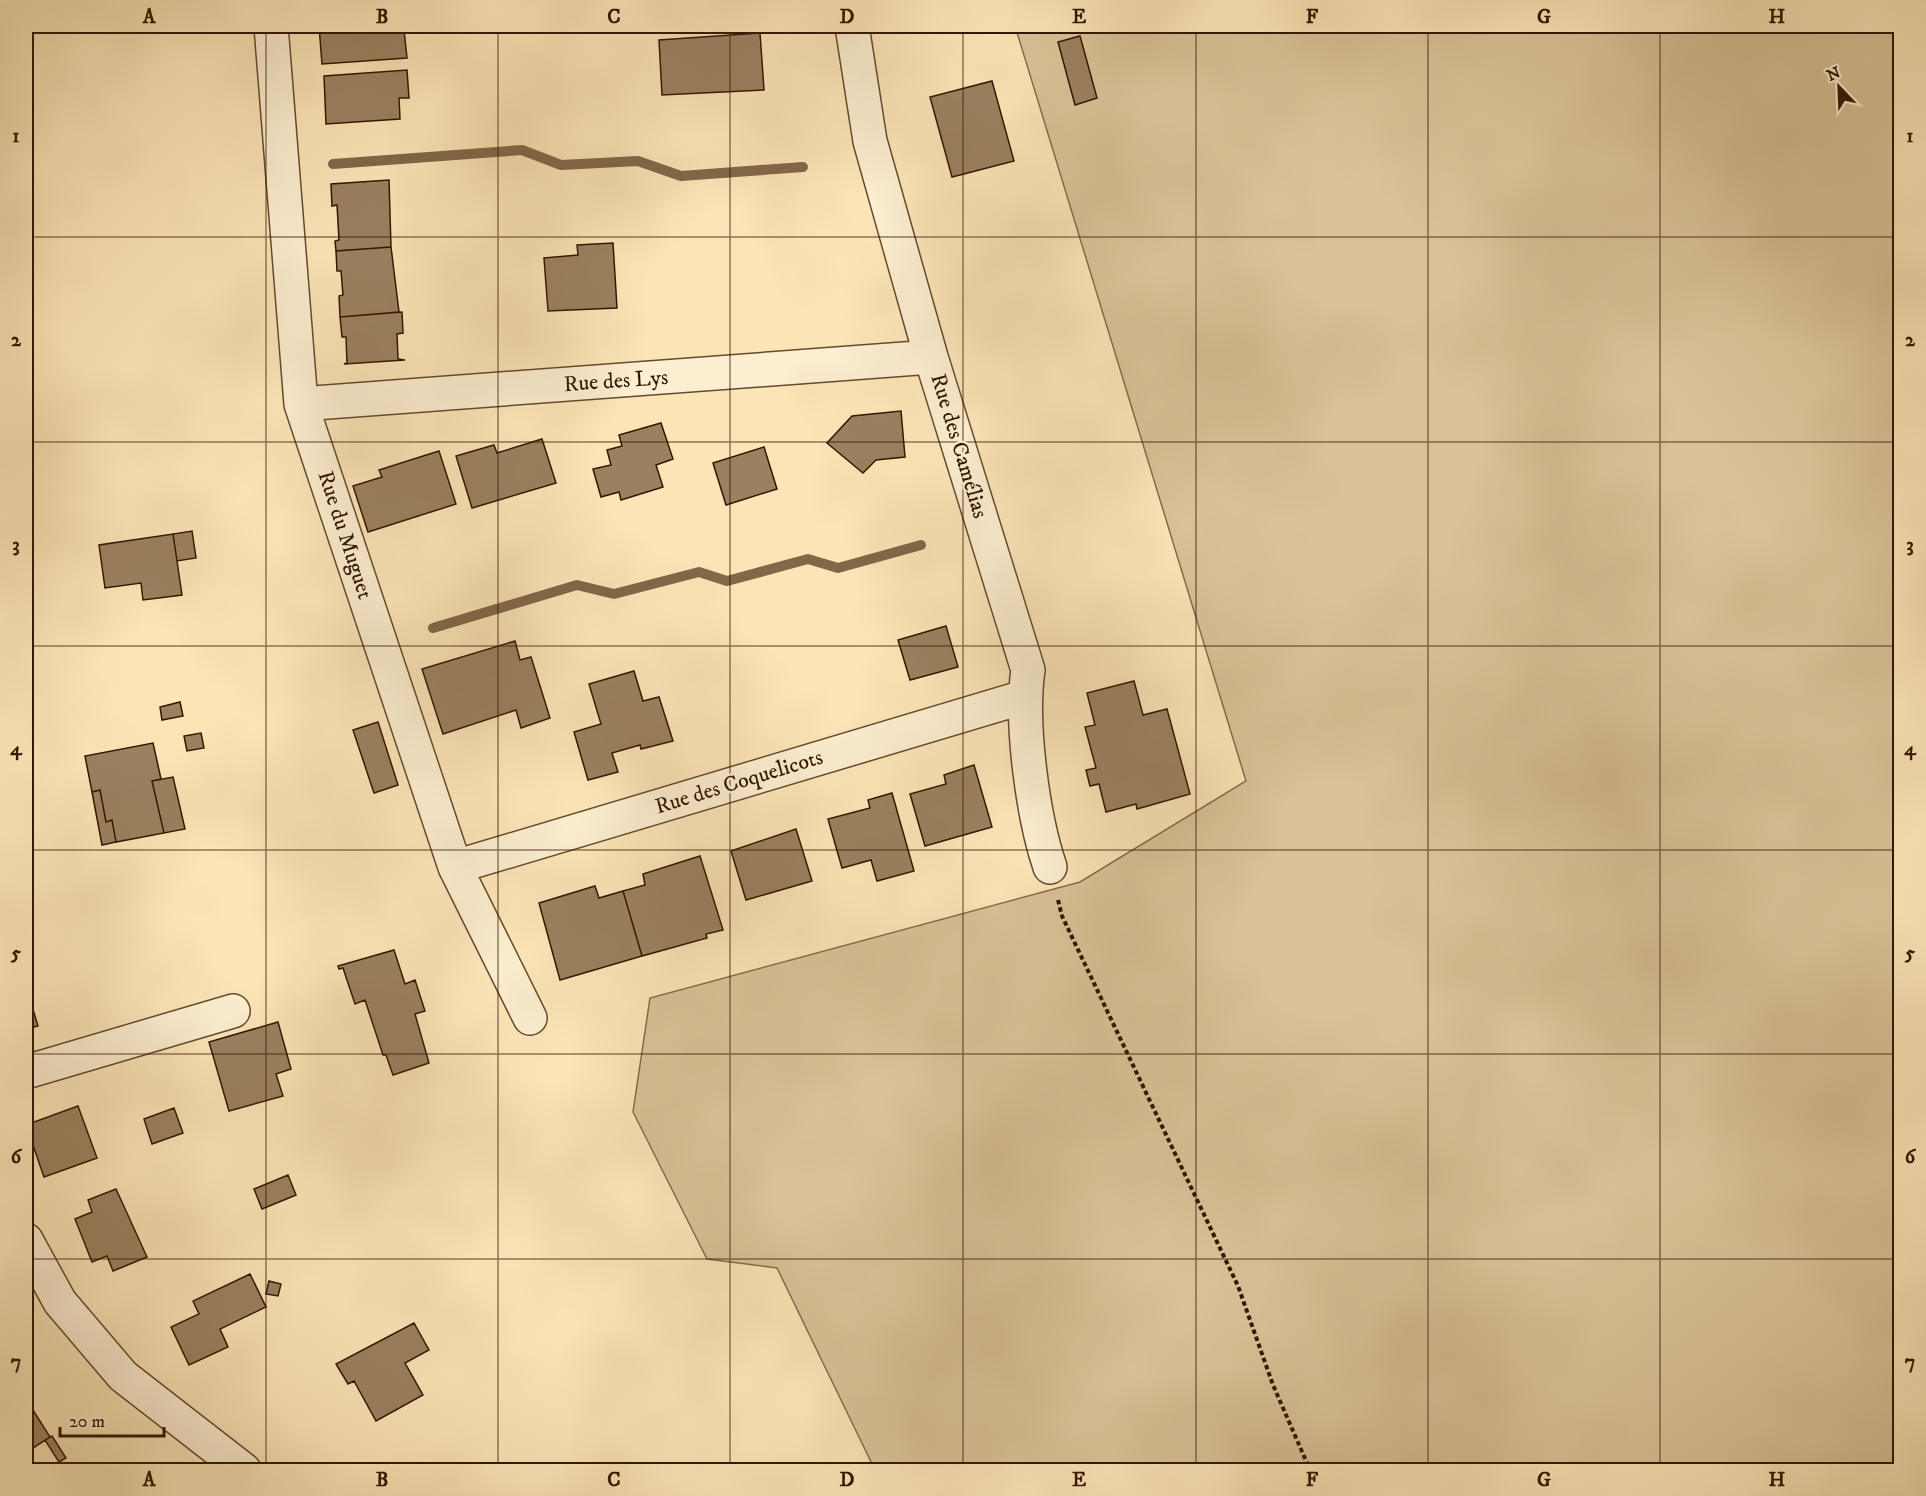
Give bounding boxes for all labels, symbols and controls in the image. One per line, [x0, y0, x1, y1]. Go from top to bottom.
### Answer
text: A [142, 5, 157, 30]
text: B [376, 5, 388, 30]
text: C [607, 5, 621, 30]
text: D [840, 5, 855, 30]
text: E [1072, 5, 1086, 30]
text: F [1306, 5, 1319, 30]
text: G [1537, 5, 1551, 30]
text: H [1769, 5, 1786, 30]
north arrow [1809, 57, 1869, 117]
text: N [1824, 62, 1843, 86]
text: 1 [12, 124, 20, 149]
text: 1 [1906, 124, 1914, 149]
text: 2 [11, 328, 22, 353]
text: 2 [1905, 328, 1916, 353]
street label: Rue des Lys [563, 364, 669, 398]
street label: Rue des Camélias [924, 370, 994, 522]
street label: Rue du Muguet [312, 467, 378, 603]
text: 3 [12, 533, 20, 558]
text: 3 [1906, 533, 1914, 558]
text: 4 [10, 737, 23, 762]
text: 4 [1904, 737, 1917, 762]
street label: Rue des Coquelicots [652, 744, 826, 820]
text: 5 [10, 941, 21, 966]
text: 5 [1904, 941, 1915, 966]
text: 6 [11, 1145, 23, 1170]
text: 6 [1905, 1145, 1917, 1170]
text: 7 [11, 1350, 21, 1375]
text: 7 [1905, 1350, 1915, 1375]
scale bar [60, 1400, 164, 1438]
text: 20 m [69, 1411, 105, 1433]
text: A [142, 1468, 157, 1493]
text: B [376, 1468, 388, 1493]
text: C [607, 1468, 621, 1493]
text: D [840, 1468, 855, 1493]
text: E [1072, 1468, 1086, 1493]
text: F [1306, 1468, 1319, 1493]
text: G [1537, 1468, 1551, 1493]
text: H [1769, 1468, 1786, 1493]

